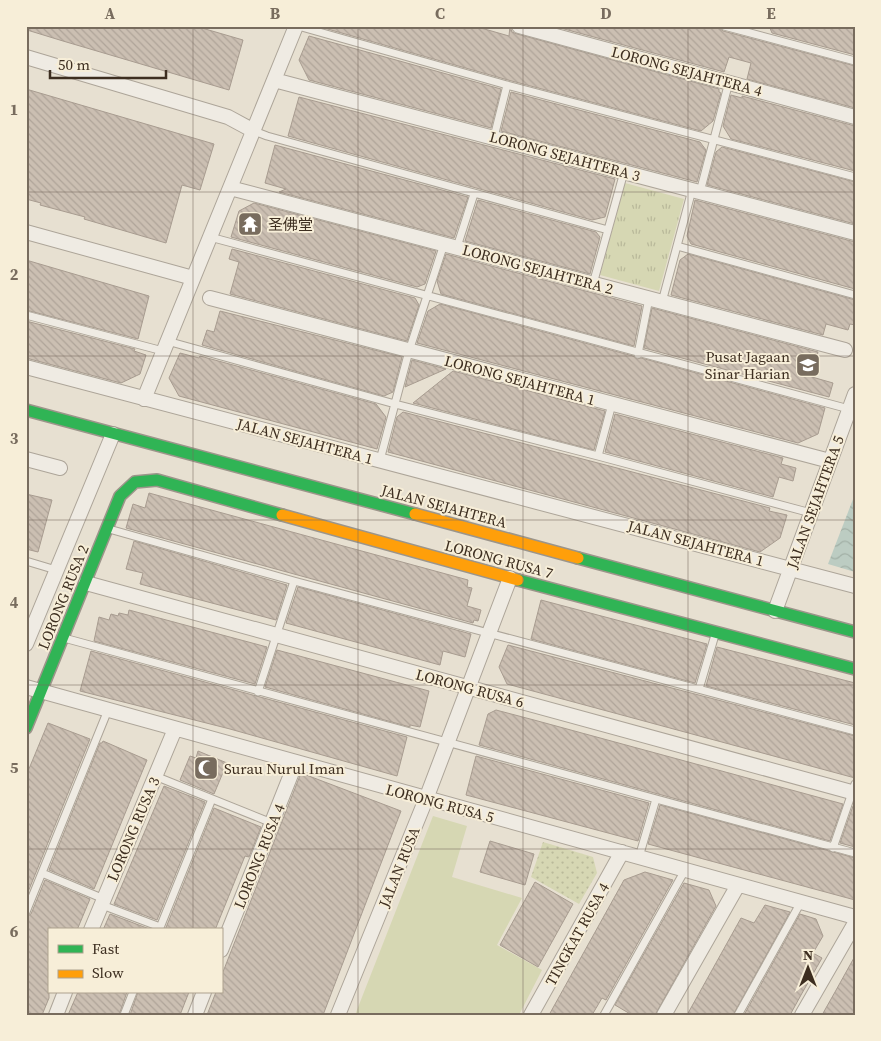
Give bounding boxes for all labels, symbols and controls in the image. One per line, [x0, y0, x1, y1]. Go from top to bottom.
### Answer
text: A [105, 2, 116, 24]
text: B [270, 2, 281, 24]
text: C [435, 2, 445, 24]
text: D [600, 2, 612, 24]
text: E [766, 2, 776, 24]
street label: LORONG SEJAHTERA 4 [609, 41, 765, 101]
scale bar [50, 48, 166, 80]
text: 50 m [58, 54, 90, 75]
text: 1 [10, 98, 18, 120]
street label: LORONG SEJAHTERA 3 [487, 126, 643, 186]
temple icon: 圣佛堂 [237, 211, 263, 237]
place label: 圣佛堂 [268, 214, 313, 235]
street label: LORONG SEJAHTERA 2 [460, 239, 616, 299]
text: 2 [10, 263, 19, 285]
place label: Pusat Jagaan Sinar Harian [705, 346, 790, 384]
street label: LORONG SEJAHTERA 1 [442, 350, 598, 410]
school or university icon: Pusat Jagaan Sinar Harian [795, 352, 821, 378]
street label: JALAN SEJAHTERA 1 [234, 412, 375, 469]
text: 3 [10, 427, 19, 449]
street label: JALAN SEJAHTERA 5 [781, 433, 849, 572]
street label: JALAN SEJAHTERA [378, 479, 509, 533]
street label: JALAN SEJAHTERA 1 [625, 514, 766, 571]
street label: LORONG RUSA 7 [442, 534, 556, 584]
street label: LORONG RUSA 2 [32, 541, 94, 653]
text: 4 [10, 591, 19, 613]
street label: LORONG RUSA 6 [413, 663, 527, 713]
mosque icon: Surau Nurul Iman [193, 755, 219, 781]
text: 5 [10, 756, 19, 778]
place label: Surau Nurul Iman [224, 758, 345, 779]
street label: LORONG RUSA 3 [102, 774, 164, 884]
street label: LORONG RUSA 5 [383, 778, 497, 828]
street label: LORONG RUSA 4 [228, 800, 290, 912]
street label: JALAN RUSA [373, 823, 425, 911]
street label: TINGKAT RUSA 4 [540, 878, 614, 989]
text: 6 [10, 920, 19, 942]
legend [48, 928, 222, 994]
text: Fast [92, 938, 119, 959]
north arrow [784, 944, 834, 994]
text: N [803, 945, 813, 965]
text: Slow [92, 962, 124, 983]

